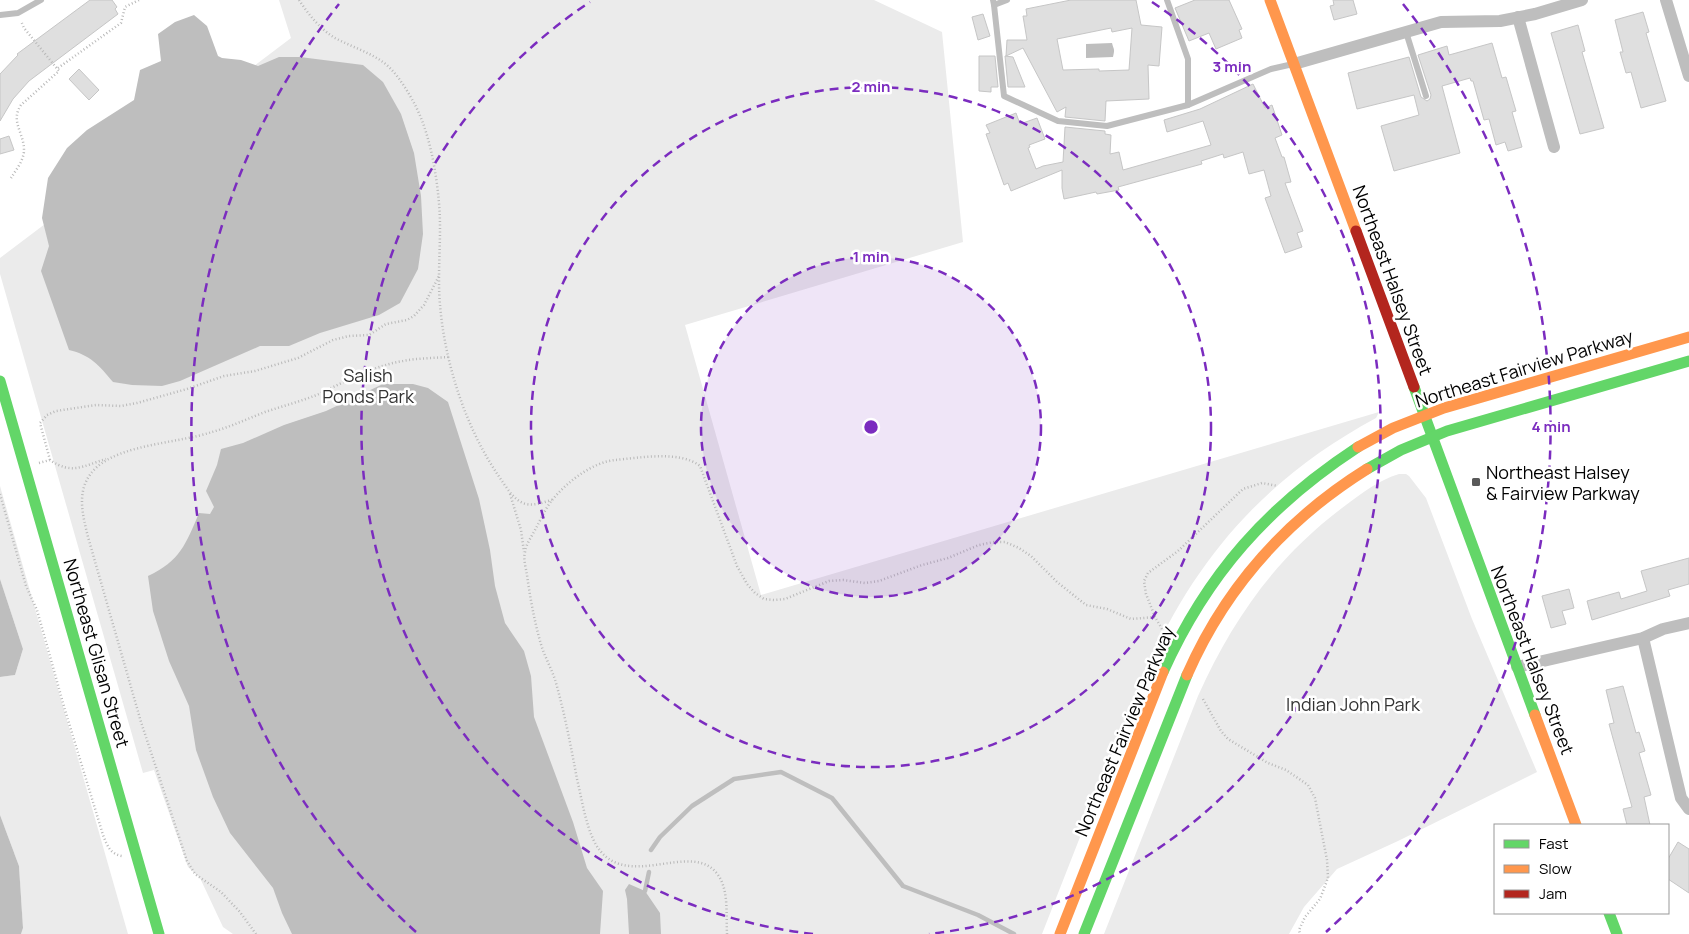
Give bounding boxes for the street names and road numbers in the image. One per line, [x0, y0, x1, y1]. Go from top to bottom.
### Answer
street label: Northeast Halsey Street [1347, 182, 1439, 378]
street label: Northeast Fairview Parkway [1412, 323, 1636, 413]
street label: Northeast Glisan Street [58, 556, 136, 750]
street label: Northeast Halsey Street [1486, 562, 1580, 758]
street label: Northeast Fairview Parkway [1069, 622, 1179, 840]

